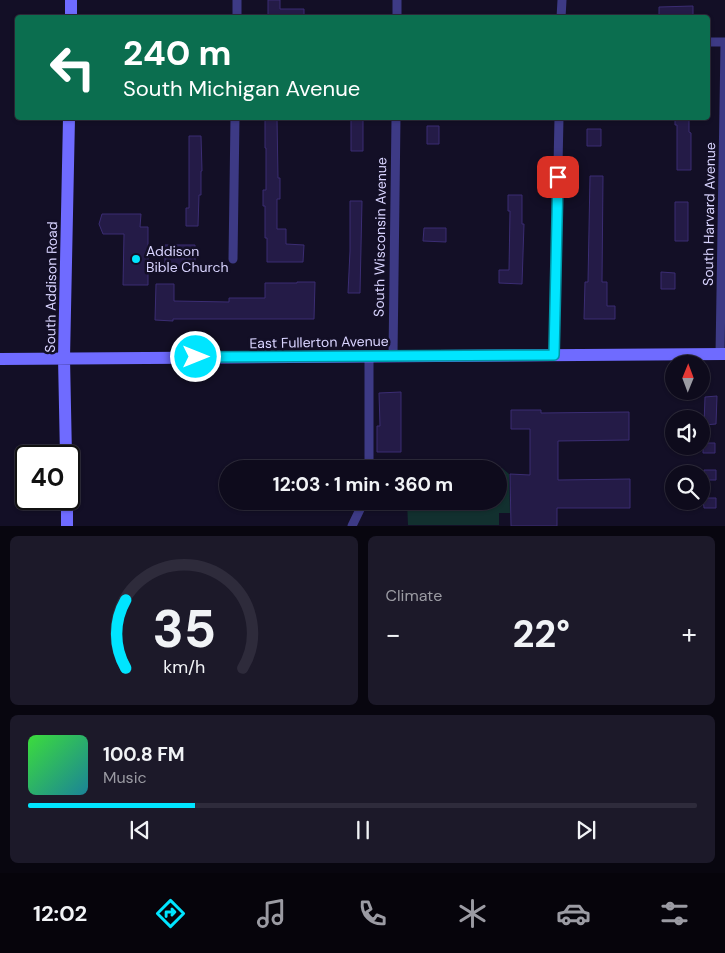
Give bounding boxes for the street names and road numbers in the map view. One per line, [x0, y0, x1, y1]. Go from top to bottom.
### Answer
street label: South Harvard Avenue [699, 142, 719, 286]
street label: South Wisconsin Avenue [370, 157, 390, 317]
street label: South Addison Road [41, 221, 61, 353]
street label: East Fullerton Avenue [249, 332, 389, 352]

